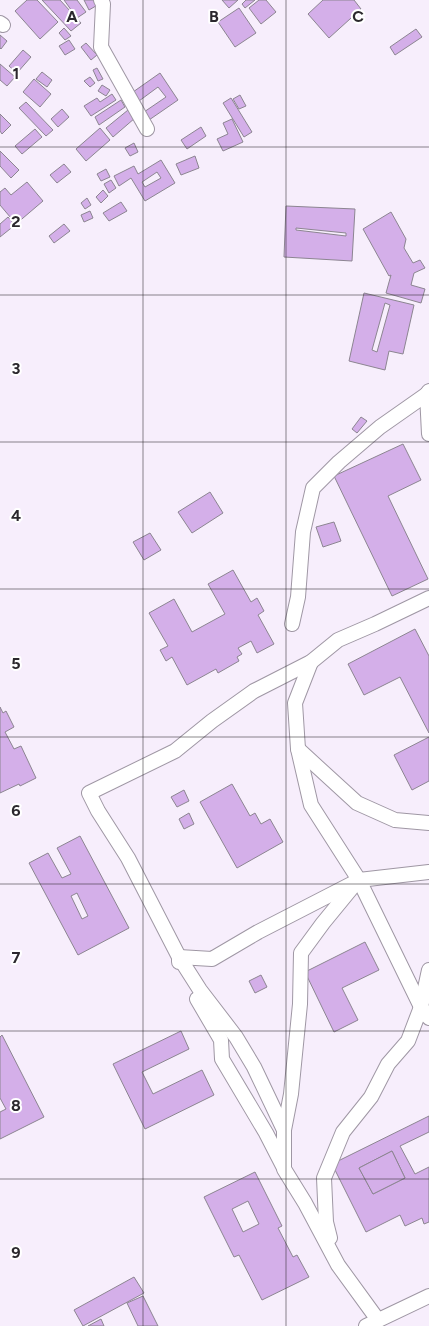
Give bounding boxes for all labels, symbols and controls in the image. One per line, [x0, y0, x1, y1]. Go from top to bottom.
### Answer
text: A [66, 7, 78, 26]
text: B [209, 7, 219, 26]
text: C [352, 7, 364, 26]
text: 1 [13, 64, 19, 83]
text: 2 [11, 212, 21, 231]
text: 3 [12, 359, 21, 378]
text: 4 [11, 506, 21, 525]
text: 5 [11, 654, 21, 673]
text: 6 [11, 801, 21, 820]
text: 7 [12, 948, 21, 967]
text: 8 [11, 1096, 21, 1115]
text: 9 [11, 1243, 21, 1262]

